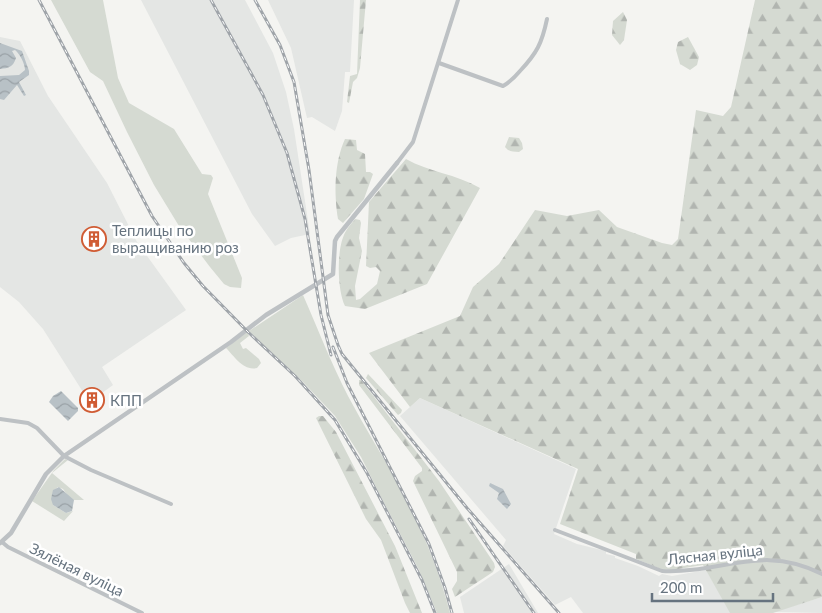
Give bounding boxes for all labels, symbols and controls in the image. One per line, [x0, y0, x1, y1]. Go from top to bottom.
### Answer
place label: Теплицы по выращиванию роз [112, 221, 239, 256]
building icon: Теплицы по выращиванию роз [81, 226, 107, 252]
building icon: КПП [79, 387, 105, 413]
place label: КПП [110, 391, 142, 409]
street label: Зялёная вуліца [27, 538, 127, 600]
street label: Лясная вуліца [666, 540, 763, 568]
scale bar [652, 570, 773, 602]
text: 200 m [660, 578, 702, 596]

